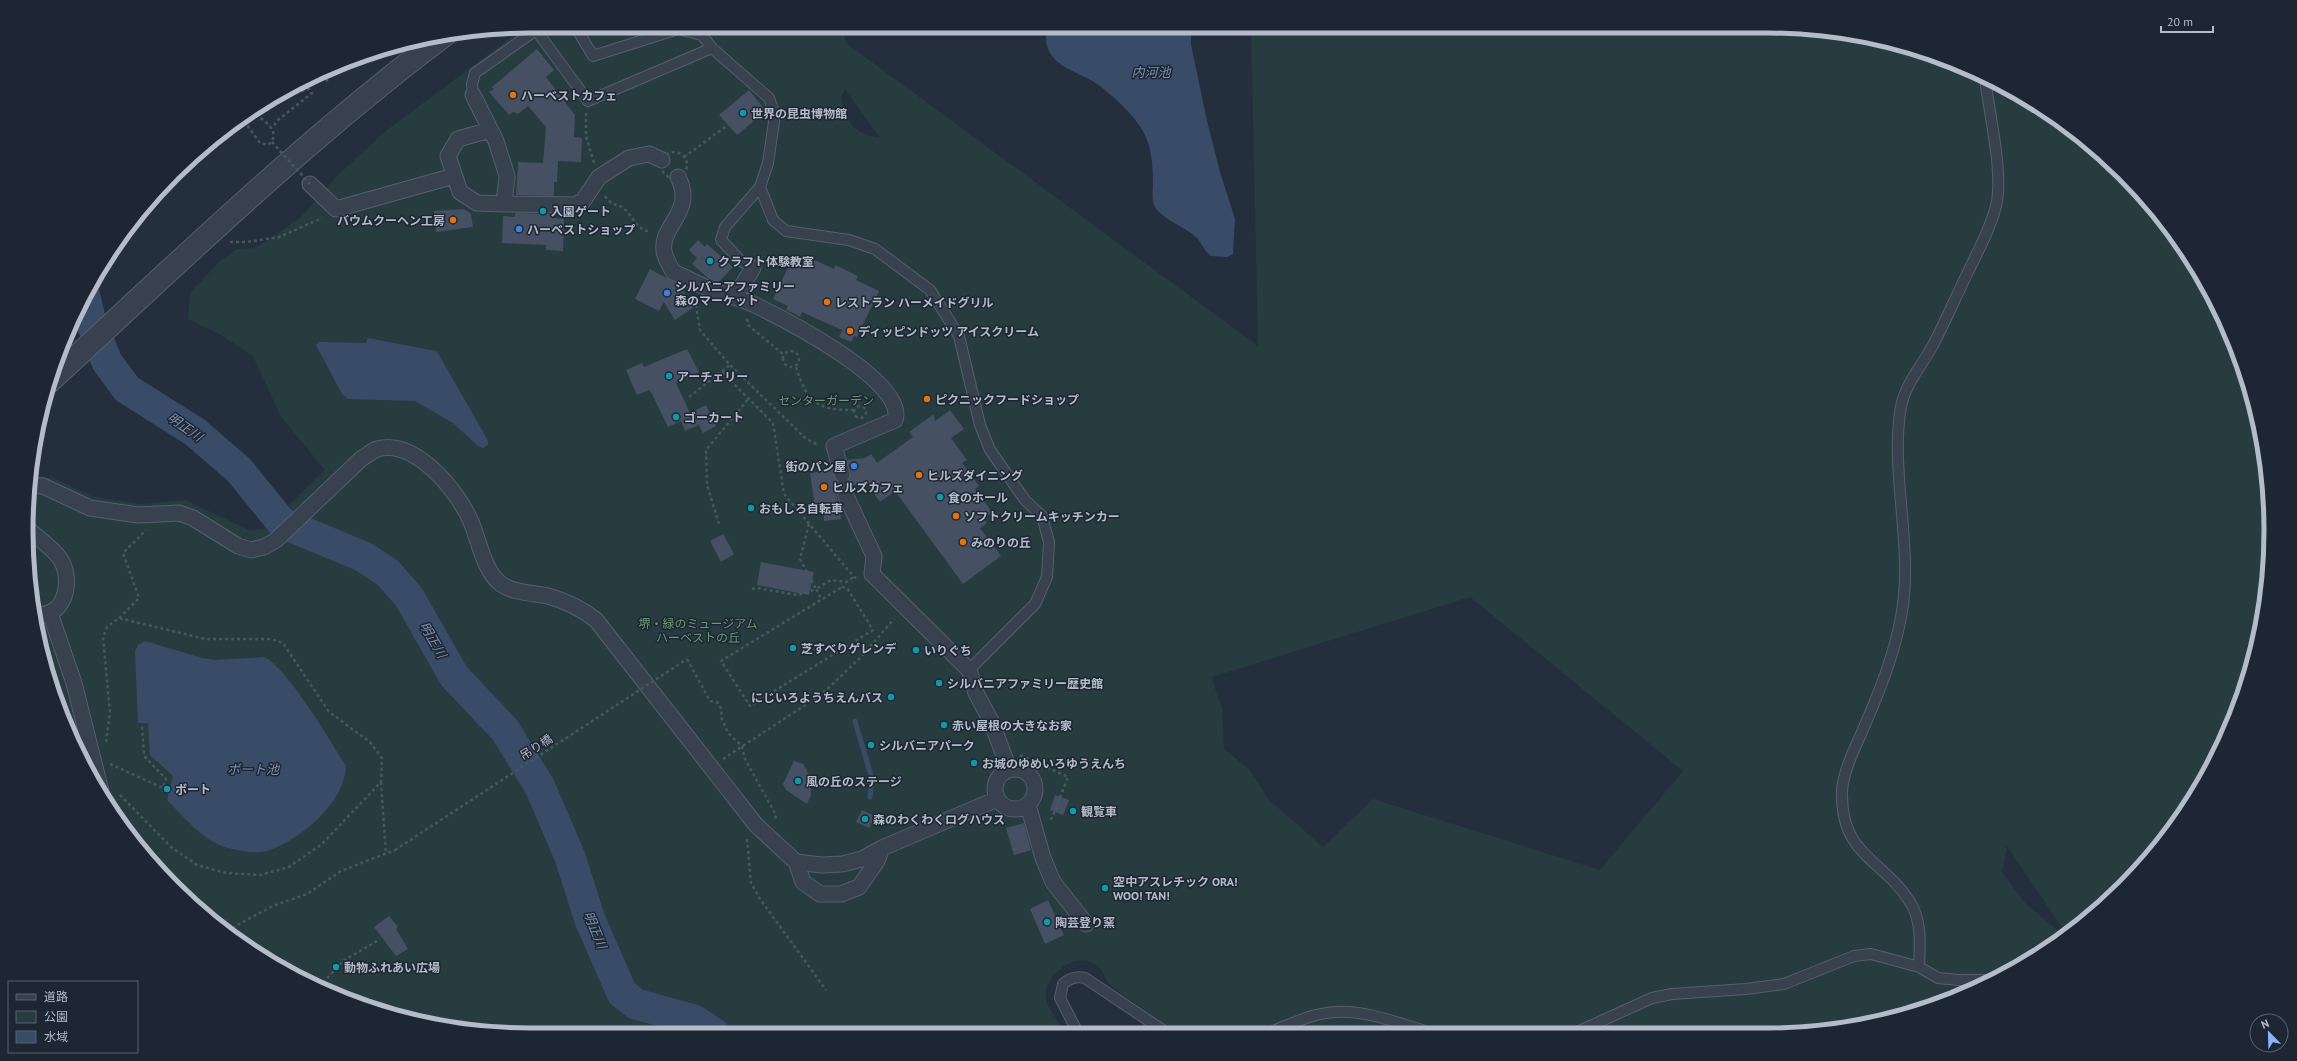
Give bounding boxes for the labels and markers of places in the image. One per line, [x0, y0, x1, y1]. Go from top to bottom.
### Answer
place label: ハーベストカフェ [521, 88, 617, 103]
marker: ハーベストカフェ [508, 90, 518, 100]
place label: 世界の昆虫博物館 [751, 106, 847, 121]
marker: 世界の昆虫博物館 [738, 108, 748, 118]
place label: 入園ゲート [551, 204, 611, 219]
marker: 入園ゲート [538, 206, 548, 216]
place label: バウムクーヘン工房 [337, 213, 445, 228]
marker: バウムクーヘン工房 [448, 215, 458, 225]
place label: ハーベストショップ [527, 222, 635, 237]
marker: ハーベストショップ [514, 224, 524, 234]
place label: クラフト体験教室 [718, 254, 814, 269]
marker: クラフト体験教室 [705, 256, 715, 266]
place label: シルバニアファミリー 森のマーケット [675, 279, 795, 308]
marker: シルバニアファミリー 森のマーケット [662, 288, 672, 298]
place label: レストラン ハーメイドグリル [835, 295, 994, 310]
marker: レストラン ハーメイドグリル [822, 297, 832, 307]
place label: ディッピンドッツ アイスクリーム [858, 324, 1039, 339]
marker: ディッピンドッツ アイスクリーム [845, 326, 855, 336]
place label: アーチェリー [677, 369, 748, 384]
marker: アーチェリー [664, 371, 674, 381]
place label: ピクニックフードショップ [935, 392, 1079, 407]
marker: ピクニックフードショップ [922, 394, 932, 404]
place label: ゴーカート [684, 410, 744, 425]
marker: ゴーカート [671, 412, 681, 422]
place label: 街のパン屋 [785, 459, 846, 474]
marker: 街のパン屋 [849, 461, 859, 471]
place label: ヒルズダイニング [927, 468, 1023, 483]
marker: ヒルズダイニング [914, 470, 924, 480]
place label: ヒルズカフェ [832, 480, 904, 495]
marker: ヒルズカフェ [819, 482, 829, 492]
place label: 食のホール [948, 490, 1008, 505]
marker: 食のホール [935, 492, 945, 502]
place label: おもしろ自転車 [759, 501, 843, 516]
marker: おもしろ自転車 [746, 503, 756, 513]
place label: ソフトクリームキッチンカー [964, 509, 1120, 524]
marker: ソフトクリームキッチンカー [951, 511, 961, 521]
place label: みのりの丘 [971, 535, 1031, 550]
marker: みのりの丘 [958, 537, 968, 547]
place label: 芝すべりゲレンデ [801, 641, 897, 656]
marker: 芝すべりゲレンデ [788, 643, 798, 653]
place label: いりぐち [924, 643, 972, 658]
marker: いりぐち [911, 645, 921, 655]
place label: シルバニアファミリー歴史館 [947, 676, 1103, 691]
marker: シルバニアファミリー歴史館 [934, 678, 944, 688]
place label: にじいろようちえんバス [751, 690, 883, 705]
marker: にじいろようちえんバス [886, 692, 896, 702]
place label: 赤い屋根の大きなお家 [952, 718, 1072, 733]
marker: 赤い屋根の大きなお家 [939, 720, 949, 730]
place label: シルバニアパーク [879, 738, 975, 753]
marker: シルバニアパーク [866, 740, 876, 750]
place label: お城のゆめいろゆうえんち [982, 756, 1126, 771]
marker: お城のゆめいろゆうえんち [969, 758, 979, 768]
place label: 風の丘のステージ [806, 774, 902, 789]
marker: 風の丘のステージ [793, 776, 803, 786]
place label: ボート [175, 782, 211, 797]
marker: ボート [162, 784, 172, 794]
place label: 観覧車 [1081, 804, 1117, 819]
marker: 観覧車 [1068, 806, 1078, 816]
place label: 森のわくわくログハウス [873, 812, 1005, 827]
marker: 森のわくわくログハウス [860, 814, 870, 824]
place label: 空中アスレチック ORA! WOO! TAN! [1113, 874, 1238, 903]
marker: 空中アスレチック ORA! WOO! TAN! [1100, 883, 1110, 893]
place label: 陶芸登り窯 [1055, 915, 1115, 930]
marker: 陶芸登り窯 [1042, 917, 1052, 927]
place label: 動物ふれあい広場 [344, 960, 440, 975]
marker: 動物ふれあい広場 [331, 962, 341, 972]

